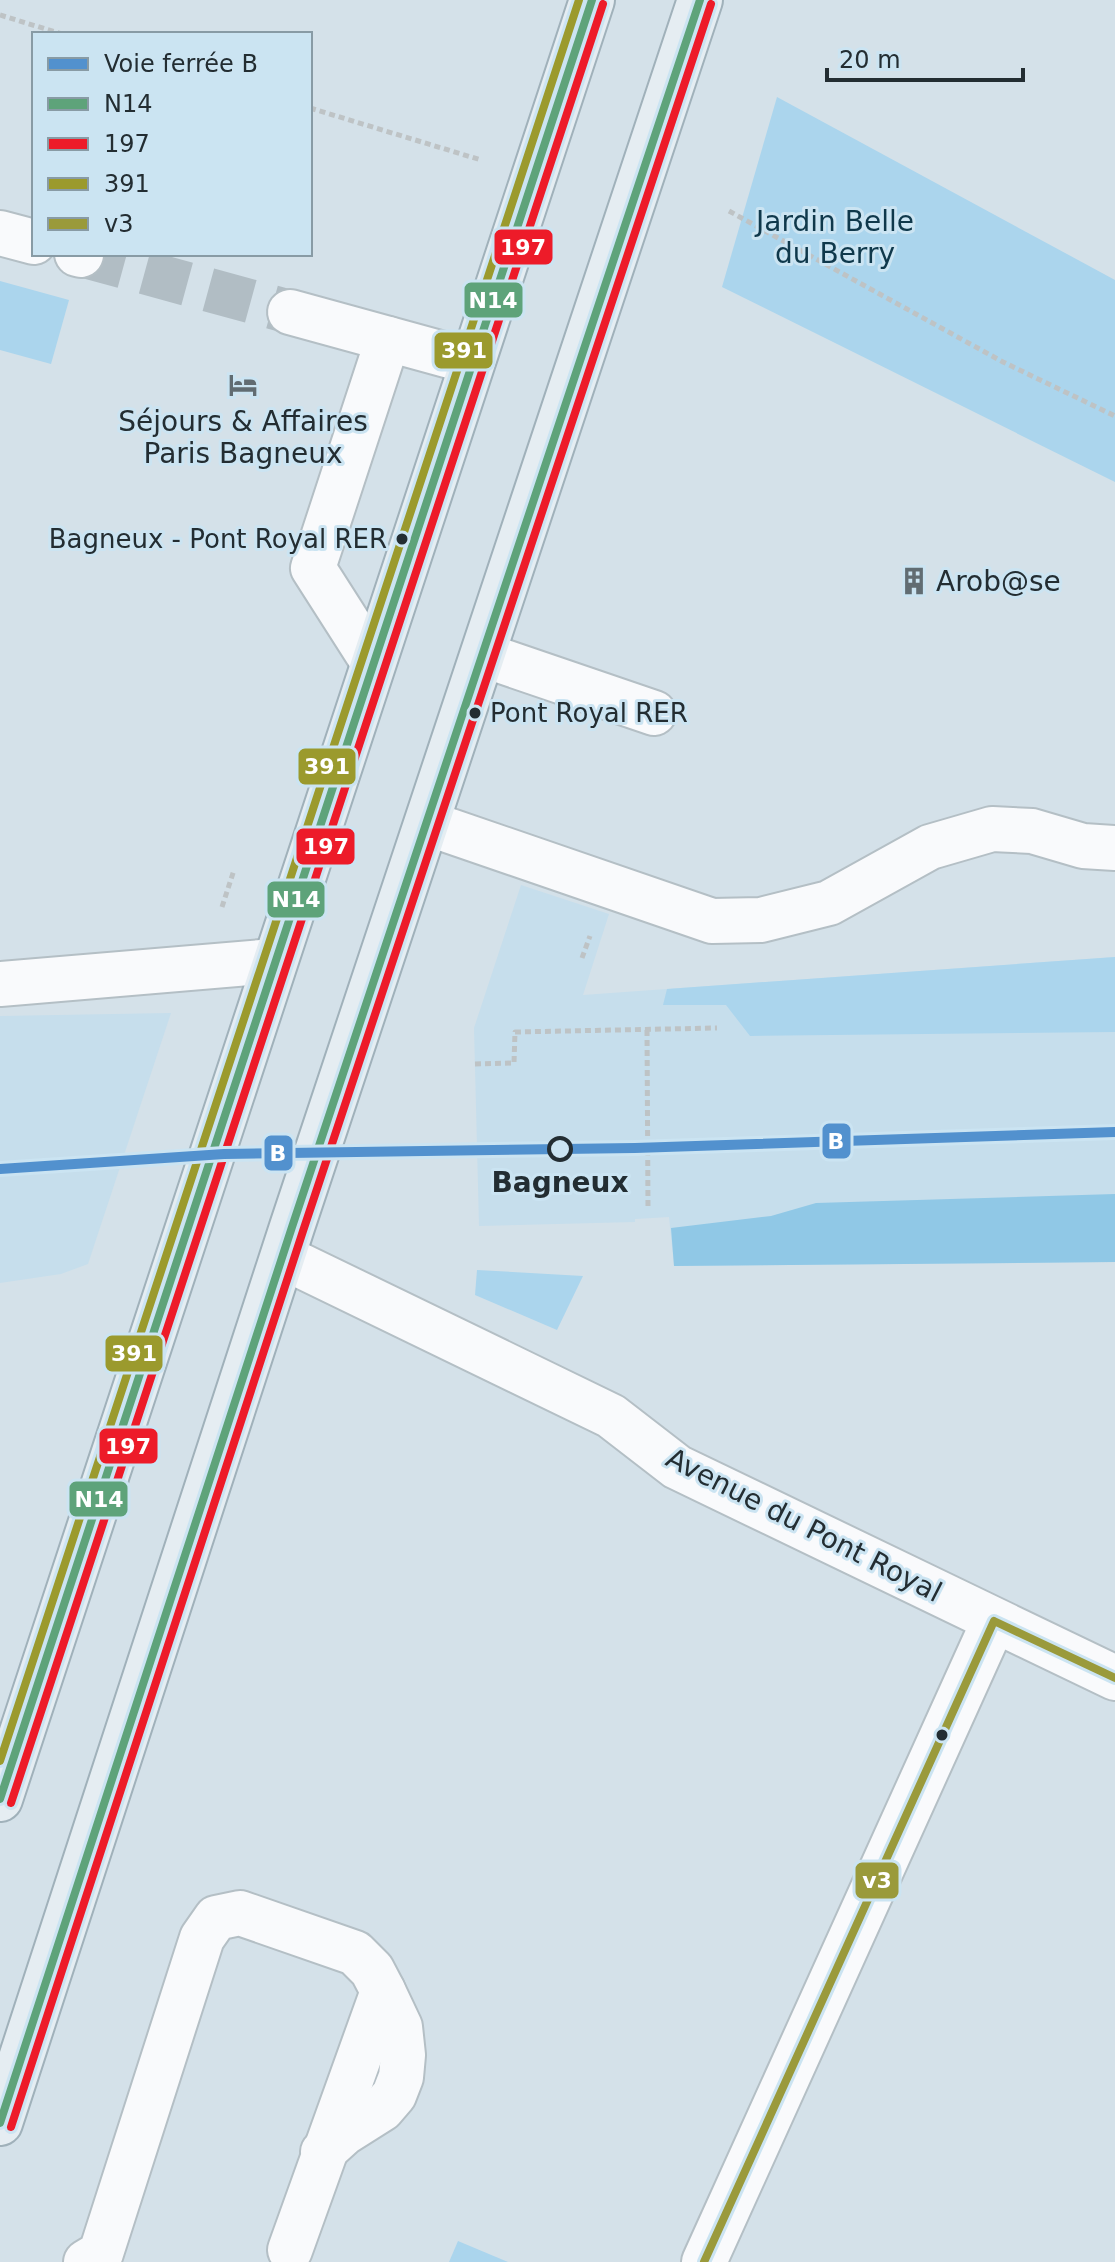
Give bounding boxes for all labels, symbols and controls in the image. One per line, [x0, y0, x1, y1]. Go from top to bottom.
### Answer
legend [32, 32, 312, 256]
scale bar [827, 32, 1023, 82]
text: 20 m [839, 46, 901, 74]
text: Voie ferrée B [104, 50, 258, 78]
text: N14 [104, 90, 153, 118]
text: 197 [104, 130, 150, 158]
text: 391 [104, 170, 150, 198]
park label: Jardin Belle du Berry [754, 205, 914, 270]
text: v3 [104, 210, 133, 238]
line badge: 197 [493, 228, 554, 266]
text: 197 [500, 235, 546, 260]
line badge: N14 [463, 281, 524, 319]
text: N14 [468, 288, 518, 313]
line badge: 391 [433, 331, 494, 370]
text: 391 [441, 338, 487, 363]
hotel icon: Séjours & Affaires Paris Bagneux [228, 370, 258, 400]
place label: Séjours & Affaires Paris Bagneux [118, 405, 368, 470]
place label: Bagneux - Pont Royal RER [49, 524, 387, 554]
marker: Bagneux - Pont Royal RER [394, 531, 410, 547]
place label: Arob@se [936, 565, 1061, 598]
building icon: Arob@se [899, 566, 929, 596]
place label: Pont Royal RER [490, 698, 688, 728]
marker: Pont Royal RER [467, 705, 483, 721]
line badge: 391 [297, 747, 357, 786]
text: 391 [304, 754, 350, 779]
line badge: 197 [295, 827, 356, 866]
text: 197 [303, 834, 349, 859]
line badge: N14 [266, 880, 326, 919]
text: N14 [271, 887, 321, 912]
line badge: B [821, 1122, 852, 1160]
text: B [828, 1129, 844, 1154]
line badge: B [263, 1134, 294, 1172]
marker: Bagneux [548, 1137, 572, 1161]
text: B [270, 1141, 286, 1166]
place label: Bagneux [491, 1166, 629, 1199]
line badge: 391 [104, 1334, 164, 1373]
text: 391 [111, 1341, 157, 1366]
line badge: 197 [98, 1427, 159, 1465]
text: 197 [105, 1434, 151, 1459]
street label: Avenue du Pont Royal [661, 1441, 947, 1609]
line badge: N14 [68, 1480, 129, 1518]
text: N14 [74, 1487, 124, 1512]
unlabelled marker [934, 1727, 950, 1743]
line badge: v3 [854, 1861, 900, 1900]
text: v3 [862, 1868, 892, 1893]

